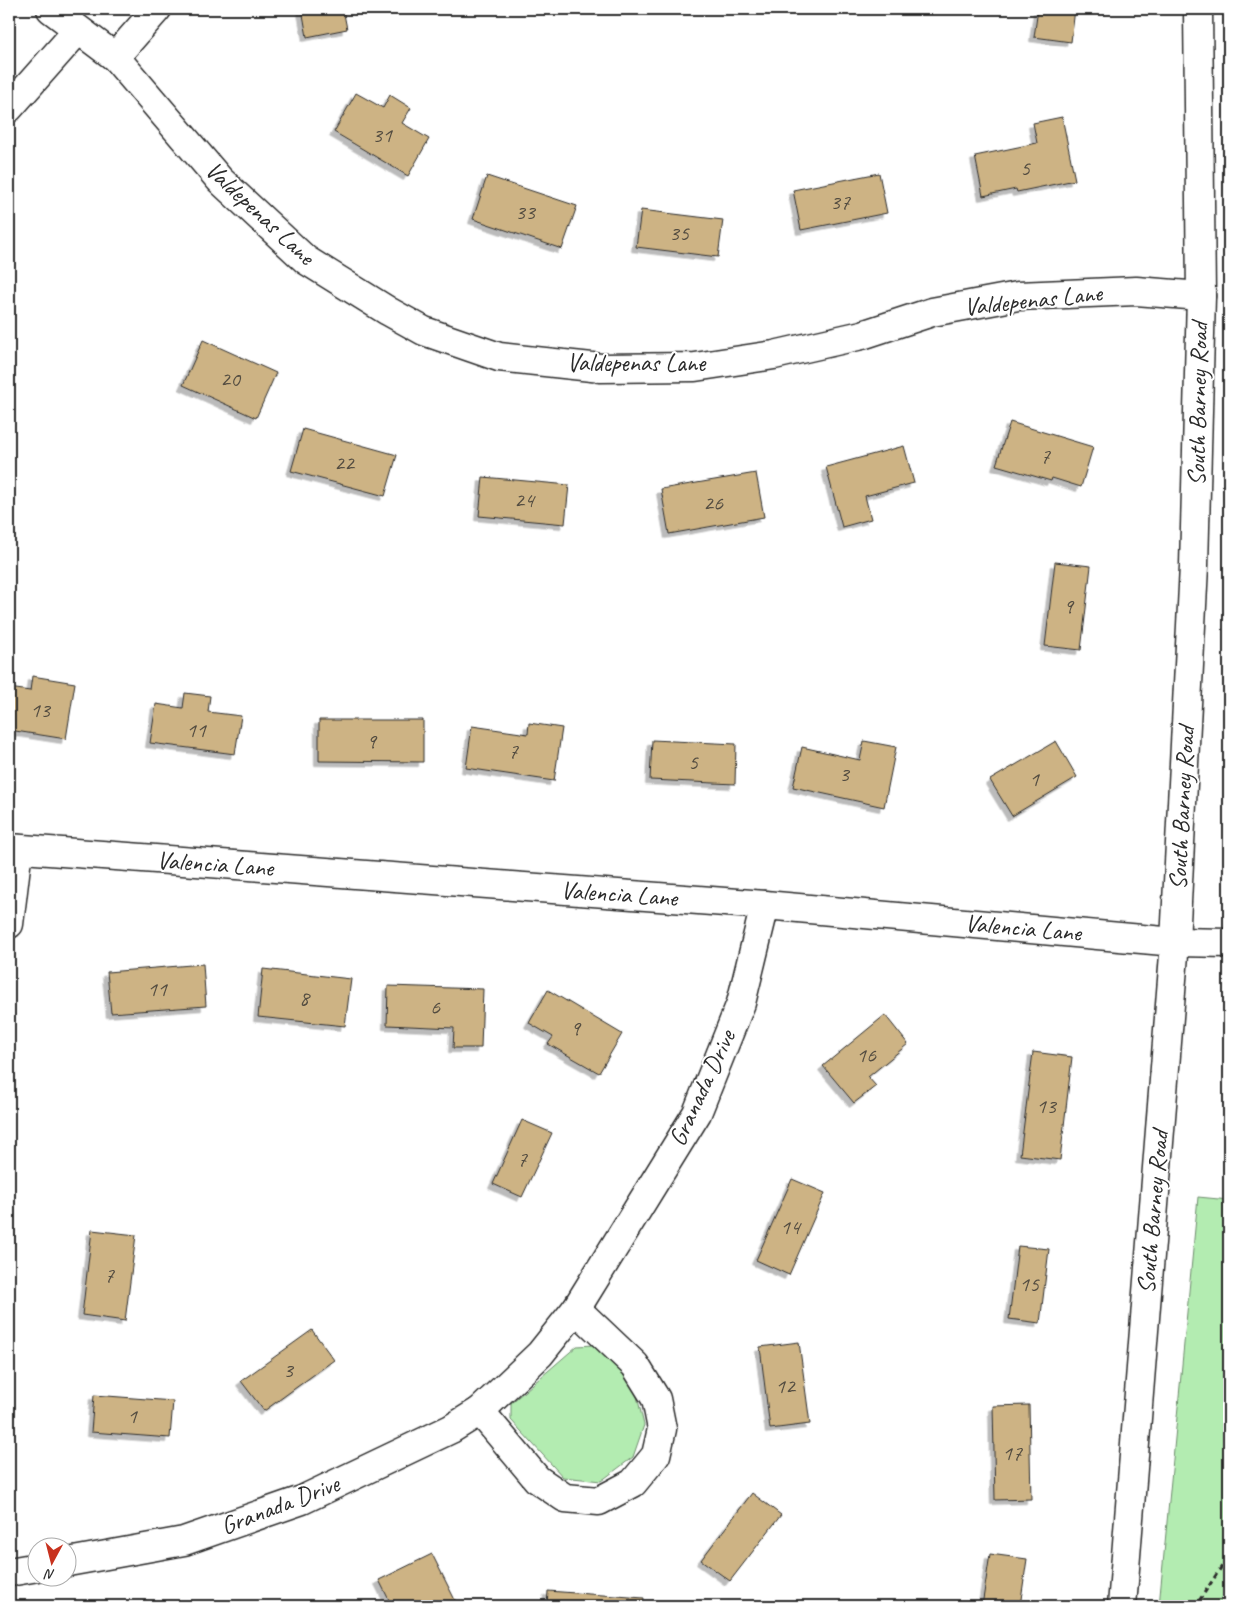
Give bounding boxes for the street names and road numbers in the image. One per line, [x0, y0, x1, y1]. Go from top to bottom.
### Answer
street label: Valdepenas Lane [198, 154, 323, 273]
street label: Valdepenas Lane [962, 277, 1105, 323]
street label: South Barney Road [1181, 319, 1215, 486]
street label: Valdepenas Lane [567, 347, 707, 379]
street label: South Barney Road [1162, 722, 1202, 891]
street label: Valencia Lane [156, 844, 276, 884]
street label: Valencia Lane [560, 874, 680, 914]
street label: Valencia Lane [964, 907, 1084, 949]
street label: Granada Drive [661, 1023, 744, 1151]
street label: South Barney Road [1130, 1126, 1176, 1295]
street label: Granada Drive [216, 1467, 345, 1542]

